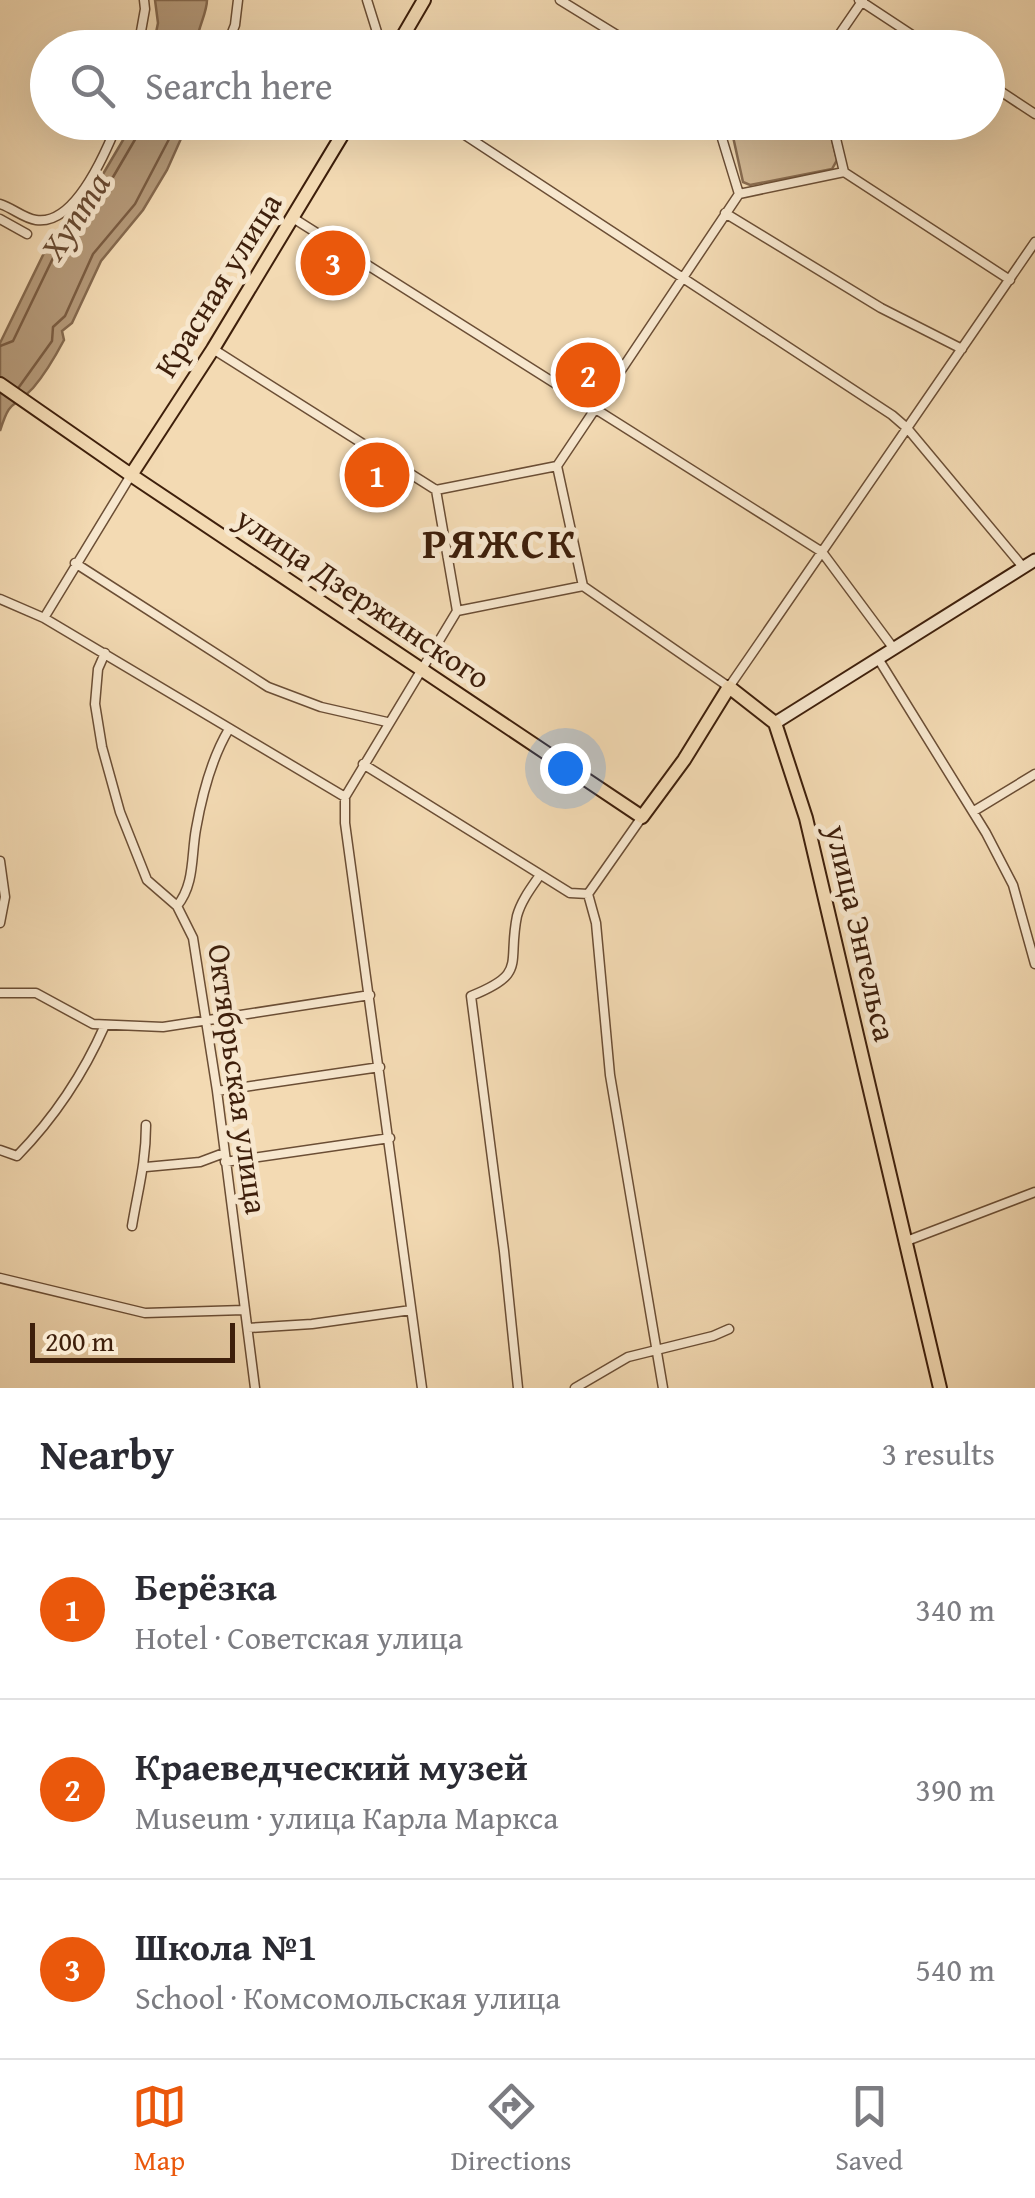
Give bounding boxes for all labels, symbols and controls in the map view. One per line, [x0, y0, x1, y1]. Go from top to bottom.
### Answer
search box [30, 30, 1005, 140]
text: Search here [145, 57, 333, 113]
icon: search [65, 58, 120, 113]
water label: Хупта [27, 162, 122, 271]
street label: Красная улица [142, 183, 293, 386]
pin: 3 [300, 226, 366, 300]
pin: 2 [556, 338, 620, 412]
pin: 1 [344, 438, 410, 512]
street label: улица Дзержинского [226, 494, 500, 700]
district label: РЯЖСК [422, 512, 578, 573]
your location [540, 743, 591, 794]
street label: улица Энгельса [814, 819, 909, 1047]
street label: Октябрьская улица [196, 941, 281, 1218]
scale bar [30, 1318, 235, 1362]
text: 200 m [45, 1320, 114, 1361]
text: Nearby [40, 1423, 174, 1484]
text: 3 results [882, 1430, 995, 1477]
text: Берёзка [135, 1558, 277, 1614]
text: 1 [64, 1586, 81, 1633]
text: 340 m [916, 1586, 995, 1633]
text: Hotel · Советская улица [135, 1614, 463, 1661]
text: Краеведческий музей [135, 1738, 528, 1794]
text: 2 [64, 1766, 81, 1813]
text: 390 m [916, 1766, 995, 1813]
text: Museum · улица Карла Маркса [135, 1794, 558, 1841]
text: Школа №1 [135, 1918, 317, 1974]
text: 3 [64, 1946, 81, 1993]
text: 540 m [916, 1946, 995, 1993]
text: School · Комсомольская улица [135, 1974, 560, 2021]
tab: Map [132, 2079, 187, 2180]
tab: Directions [451, 2079, 571, 2180]
tab: Saved [835, 2079, 903, 2180]

